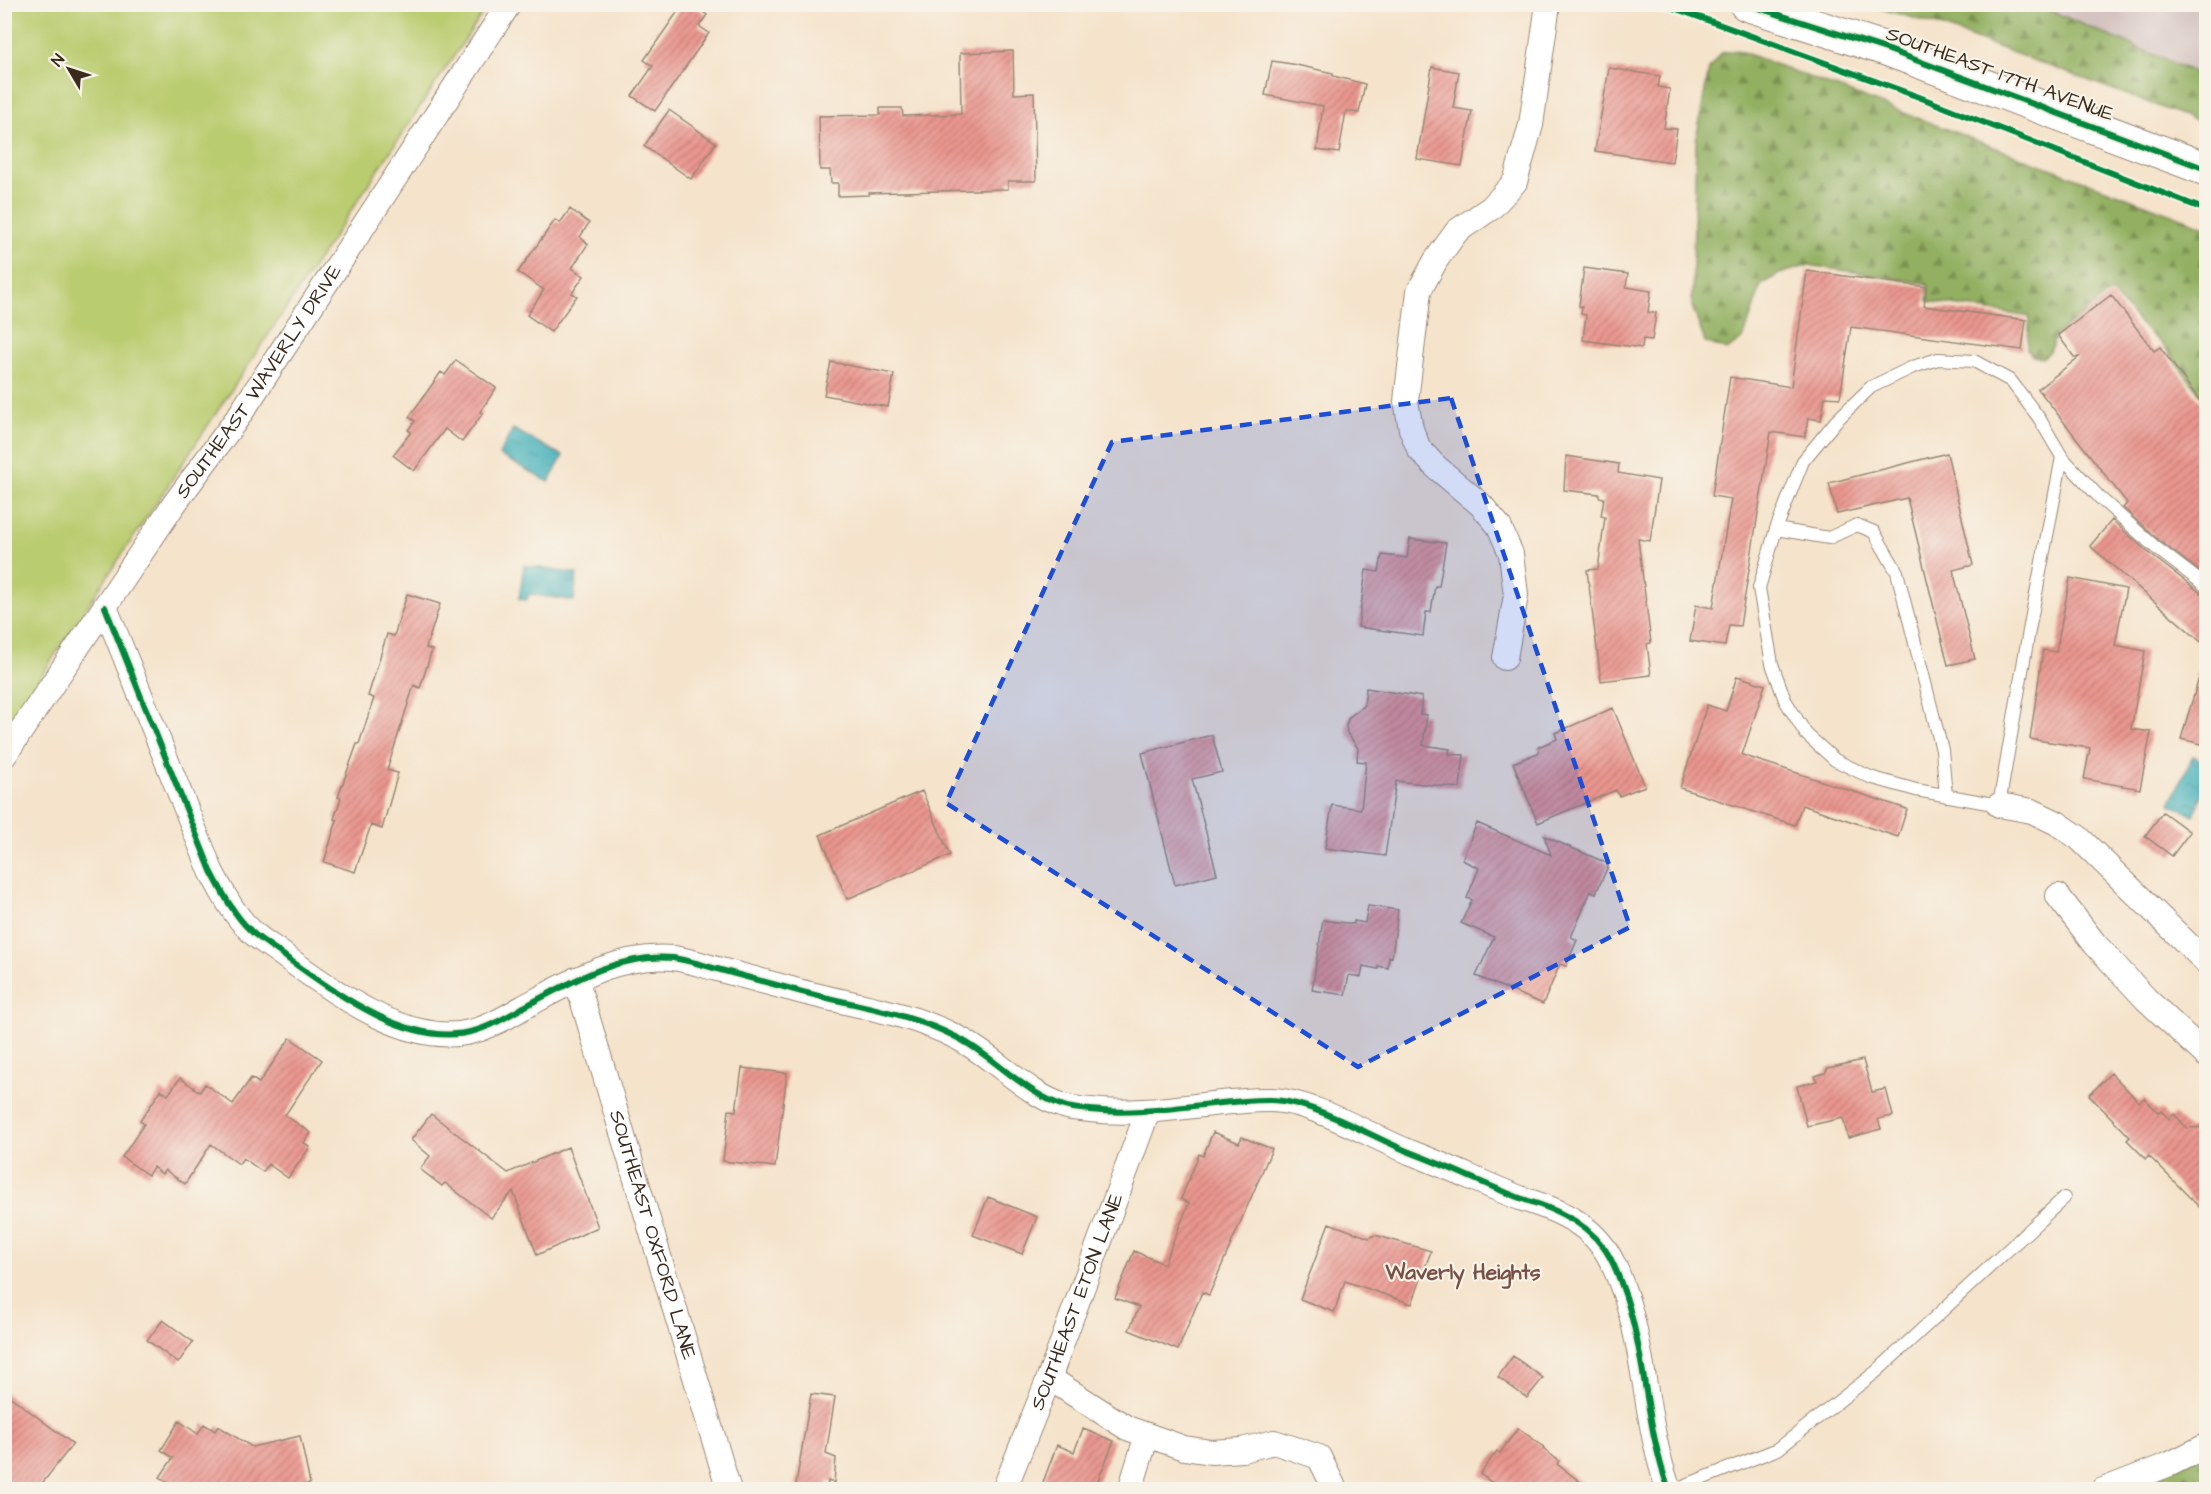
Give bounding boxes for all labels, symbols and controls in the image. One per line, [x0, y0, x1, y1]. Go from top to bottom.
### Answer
street label: SOUTHEAST 17TH AVENUE [1882, 20, 2118, 128]
north arrow [39, 39, 99, 99]
text: N [46, 49, 70, 71]
street label: SOUTHEAST WAVERLY DRIVE [169, 259, 349, 504]
street label: SOUTHEAST OXFORD LANE [602, 1107, 703, 1363]
street label: SOUTHEAST ETON LANE [1024, 1189, 1130, 1414]
district label: Waverly Heights [1384, 1258, 1541, 1290]

